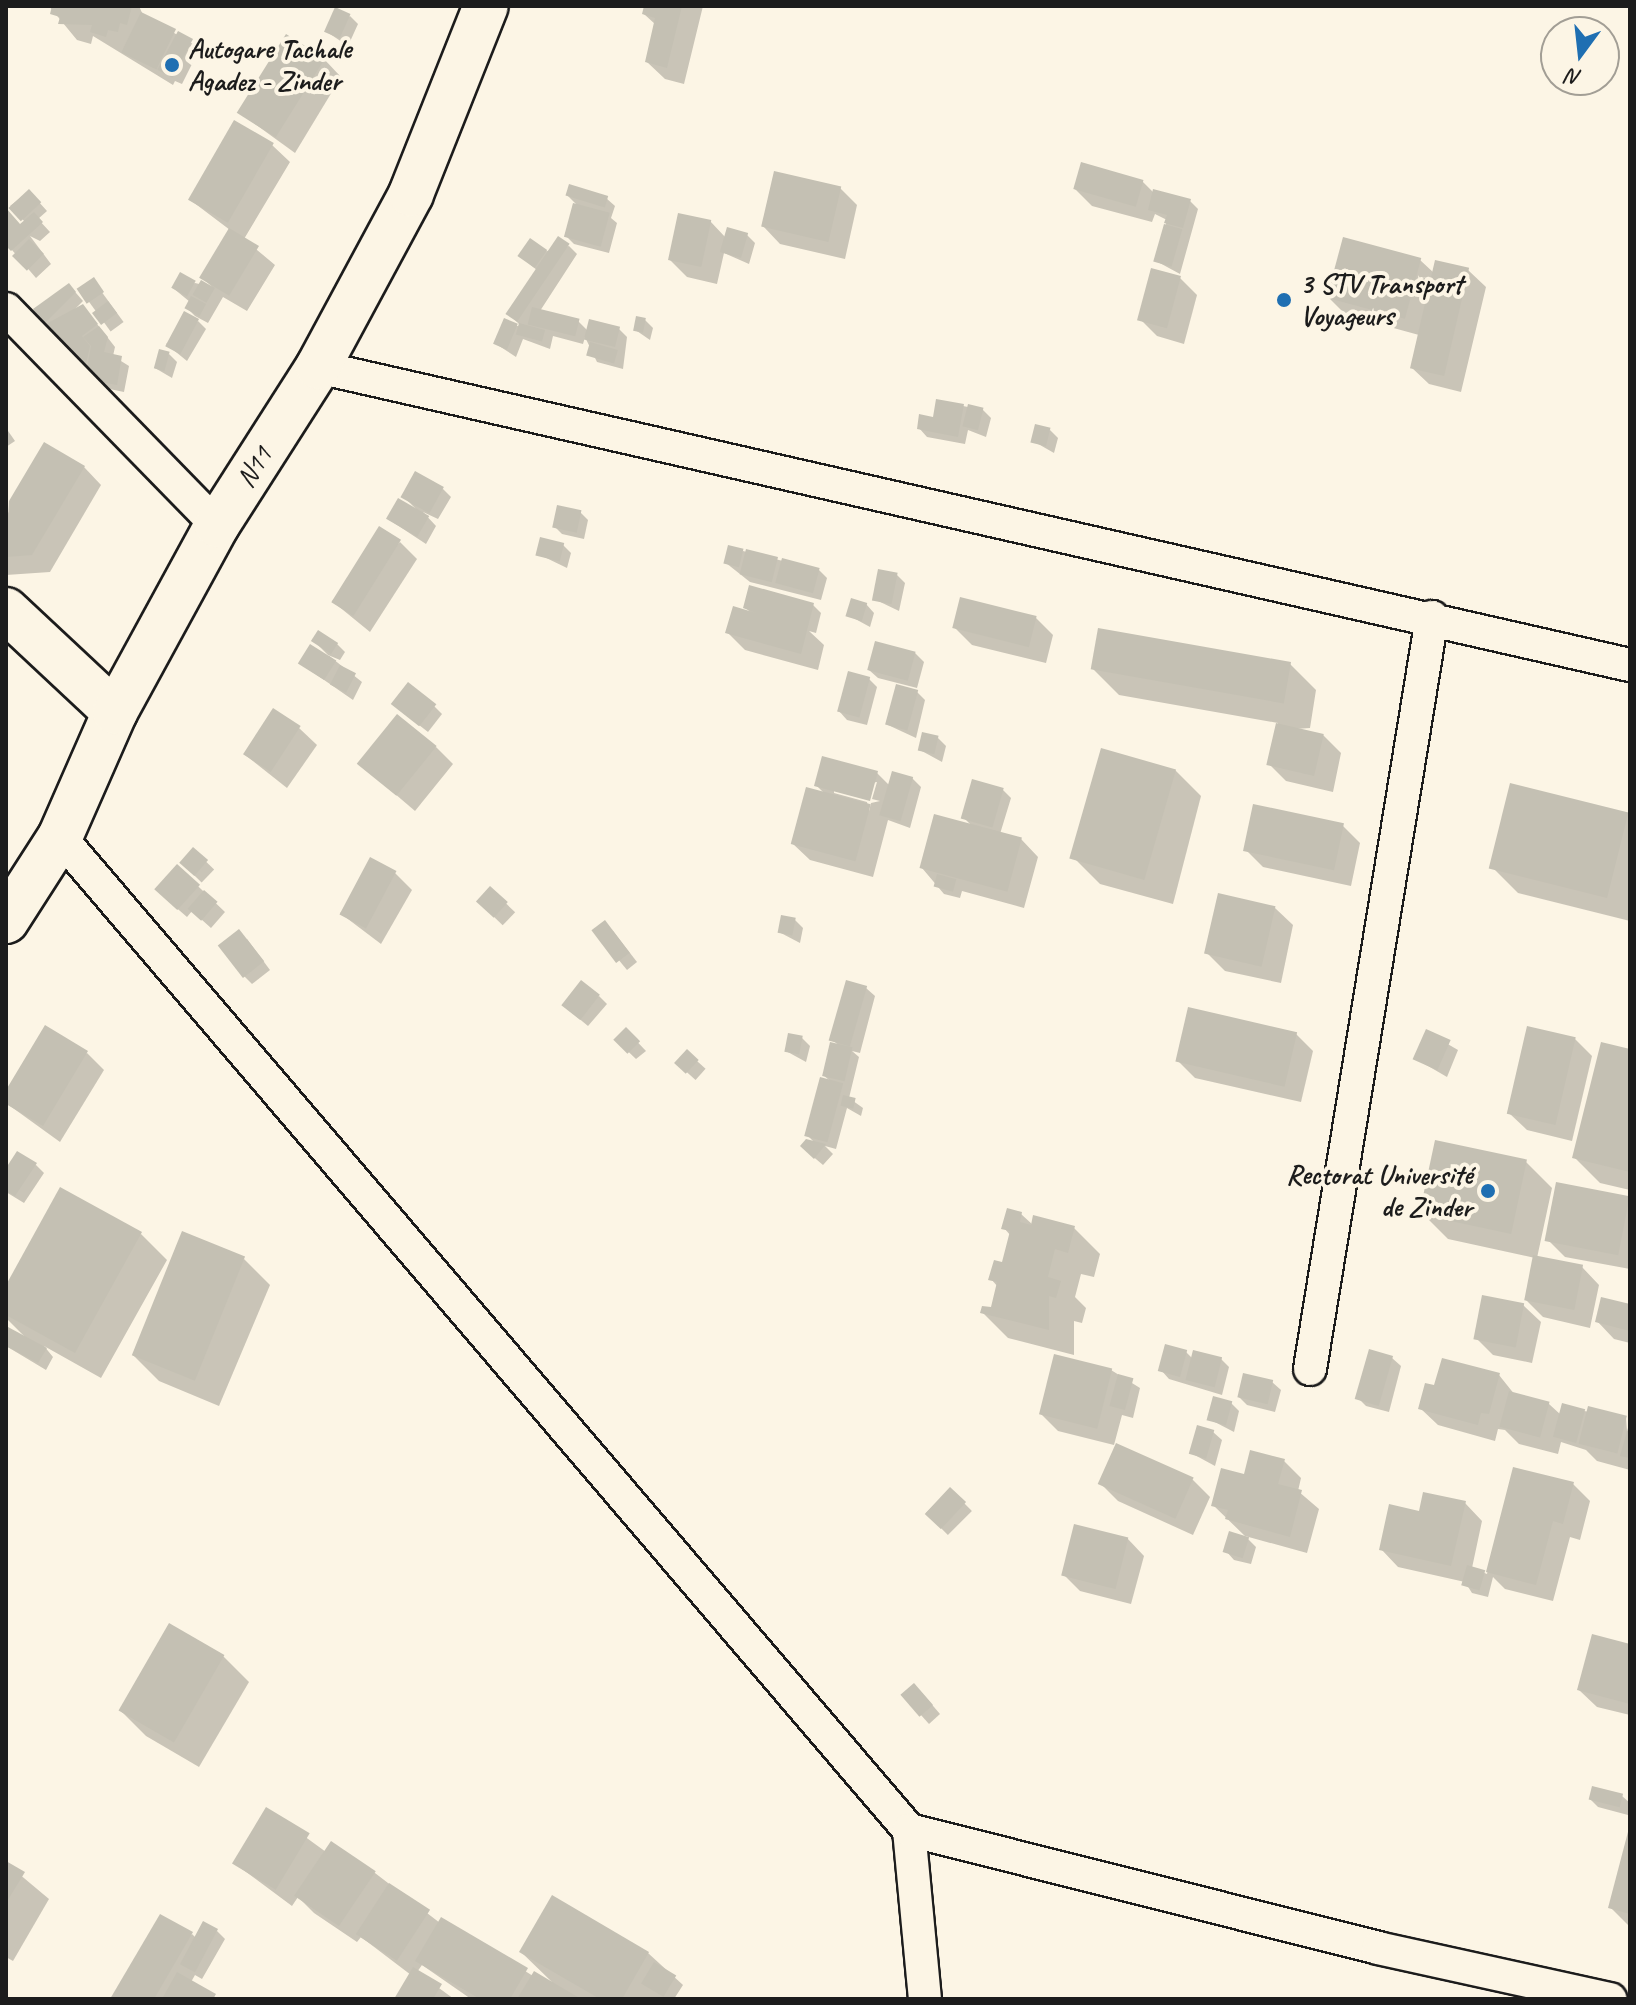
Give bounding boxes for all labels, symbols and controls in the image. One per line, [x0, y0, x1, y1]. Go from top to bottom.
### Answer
north arrow [1540, 16, 1620, 96]
place label: Autogare Tachale Agadez - Zinder [188, 32, 352, 98]
marker: Autogare Tachale Agadez - Zinder [163, 56, 181, 74]
text: N [1564, 62, 1585, 93]
place label: 3 STV Transport Voyageurs [1300, 267, 1463, 333]
marker: 3 STV Transport Voyageurs [1275, 291, 1293, 309]
street label: N11 [229, 440, 279, 494]
place label: Rectorat Université de Zinder [1286, 1158, 1472, 1224]
marker: Rectorat Université de Zinder [1479, 1182, 1497, 1200]

